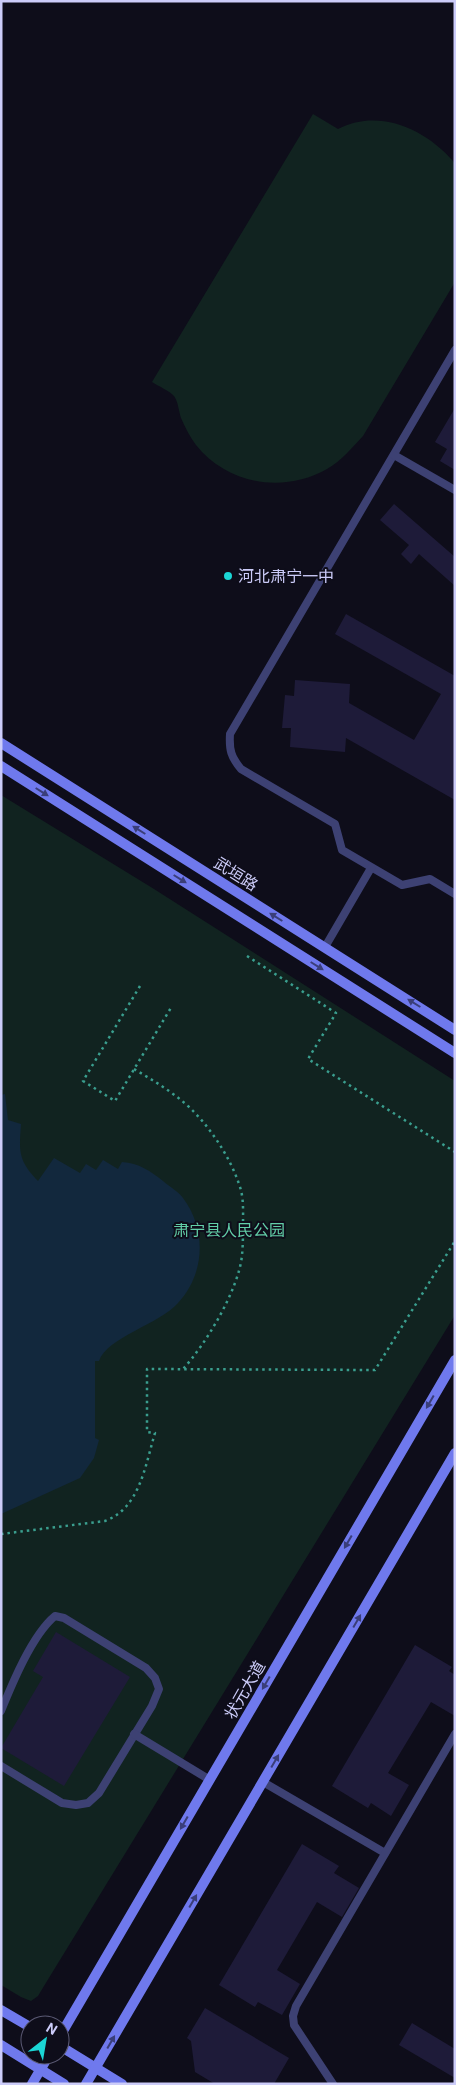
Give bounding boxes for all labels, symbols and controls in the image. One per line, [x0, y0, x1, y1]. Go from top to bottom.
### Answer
place label: 河北肃宁一中 [238, 567, 334, 586]
marker: 河北肃宁一中 [222, 570, 234, 582]
one-way arrow [36, 788, 49, 797]
one-way arrow [132, 825, 145, 835]
street label: 武垣路 [211, 853, 261, 895]
one-way arrow [173, 874, 186, 884]
one-way arrow [270, 912, 283, 921]
one-way arrow [311, 961, 324, 971]
one-way arrow [407, 999, 420, 1008]
park label: 肃宁县人民公园 [173, 1221, 285, 1240]
one-way arrow [426, 1395, 435, 1409]
one-way arrow [344, 1536, 353, 1549]
one-way arrow [352, 1614, 361, 1627]
street label: 状元大道 [221, 1658, 269, 1722]
one-way arrow [262, 1676, 271, 1689]
one-way arrow [270, 1755, 279, 1768]
one-way arrow [180, 1816, 189, 1830]
one-way arrow [189, 1894, 197, 1909]
north arrow [20, 2015, 70, 2065]
text: N [43, 2019, 60, 2038]
one-way arrow [106, 2035, 115, 2048]

